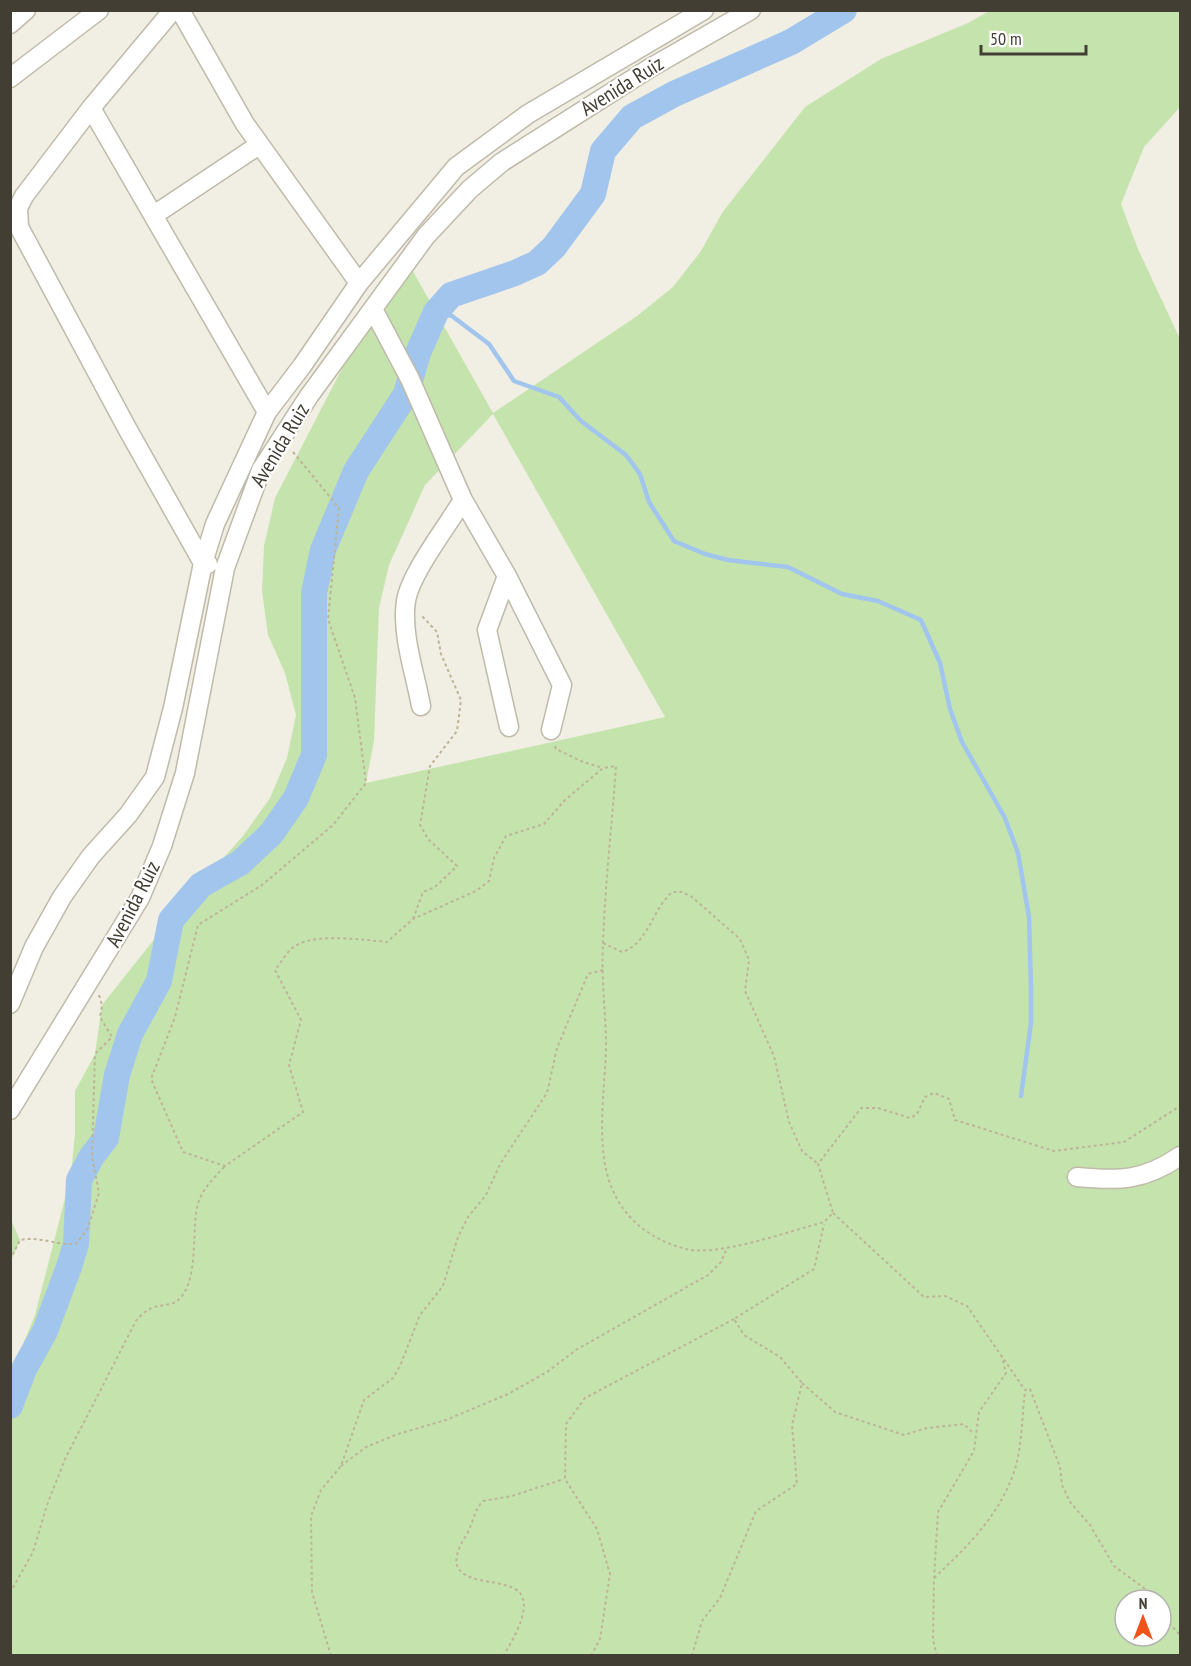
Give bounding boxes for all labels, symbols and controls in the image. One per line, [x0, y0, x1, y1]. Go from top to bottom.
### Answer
scale bar [981, 18, 1086, 56]
text: 50 m [990, 27, 1022, 50]
street label: Avenida Ruiz [575, 49, 668, 122]
street label: Avenida Ruiz [244, 398, 315, 492]
street label: Avenida Ruiz [99, 856, 166, 951]
north arrow [1113, 1588, 1173, 1648]
text: N [1139, 1593, 1147, 1613]

